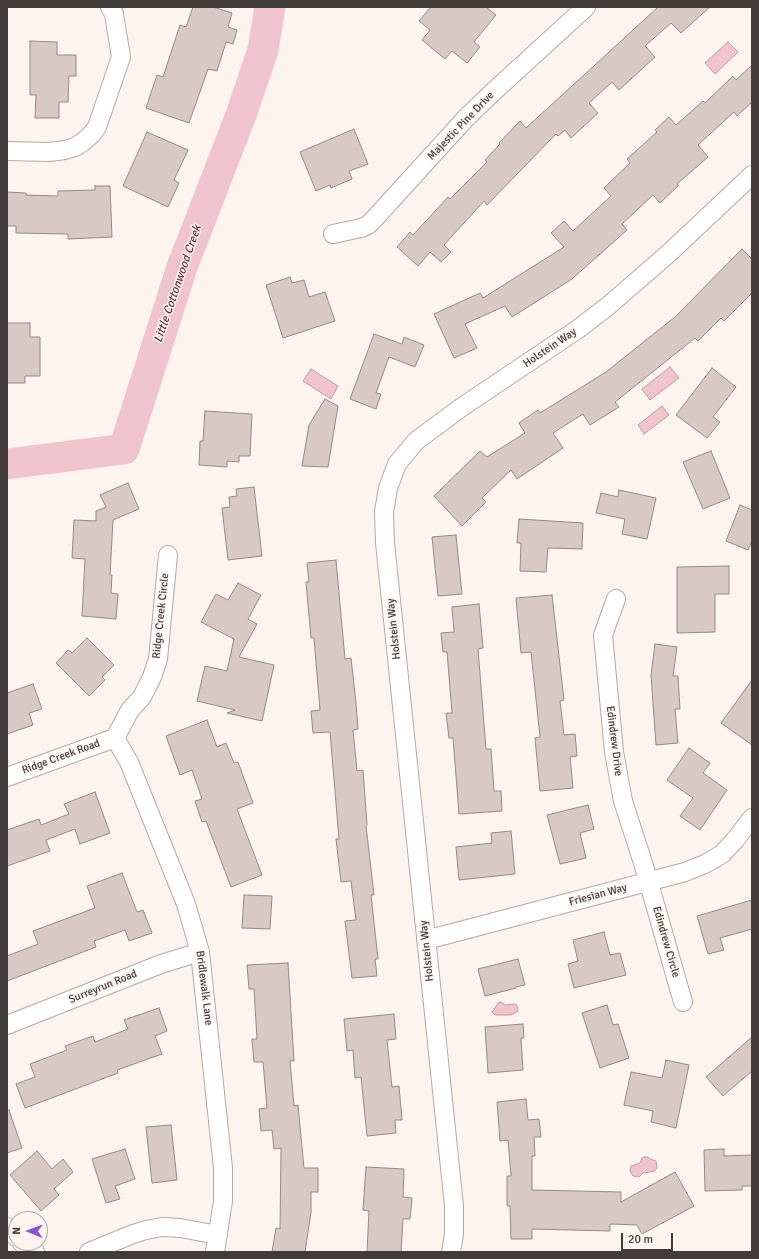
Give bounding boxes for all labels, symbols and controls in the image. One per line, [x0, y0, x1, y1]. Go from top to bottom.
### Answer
street label: Majestic Pine Drive [425, 89, 497, 163]
water label: Little Cottonwood Creek [151, 223, 205, 345]
street label: Holstein Way [521, 325, 579, 371]
street label: Ridge Creek Circle [150, 573, 172, 659]
street label: Holstein Way [384, 598, 404, 660]
street label: Edindrew Drive [603, 705, 625, 777]
street label: Ridge Creek Road [20, 737, 102, 777]
street label: Friesian Way [568, 881, 628, 909]
street label: Edindrew Circle [650, 905, 682, 979]
street label: Holstein Way [417, 920, 437, 982]
street label: Bridlewalk Lane [193, 950, 215, 1026]
street label: Surreyrun Road [67, 967, 139, 1007]
north arrow [8, 1211, 48, 1251]
scale bar [623, 1225, 675, 1251]
text: N [10, 1227, 23, 1235]
text: 20 m [628, 1232, 653, 1247]

